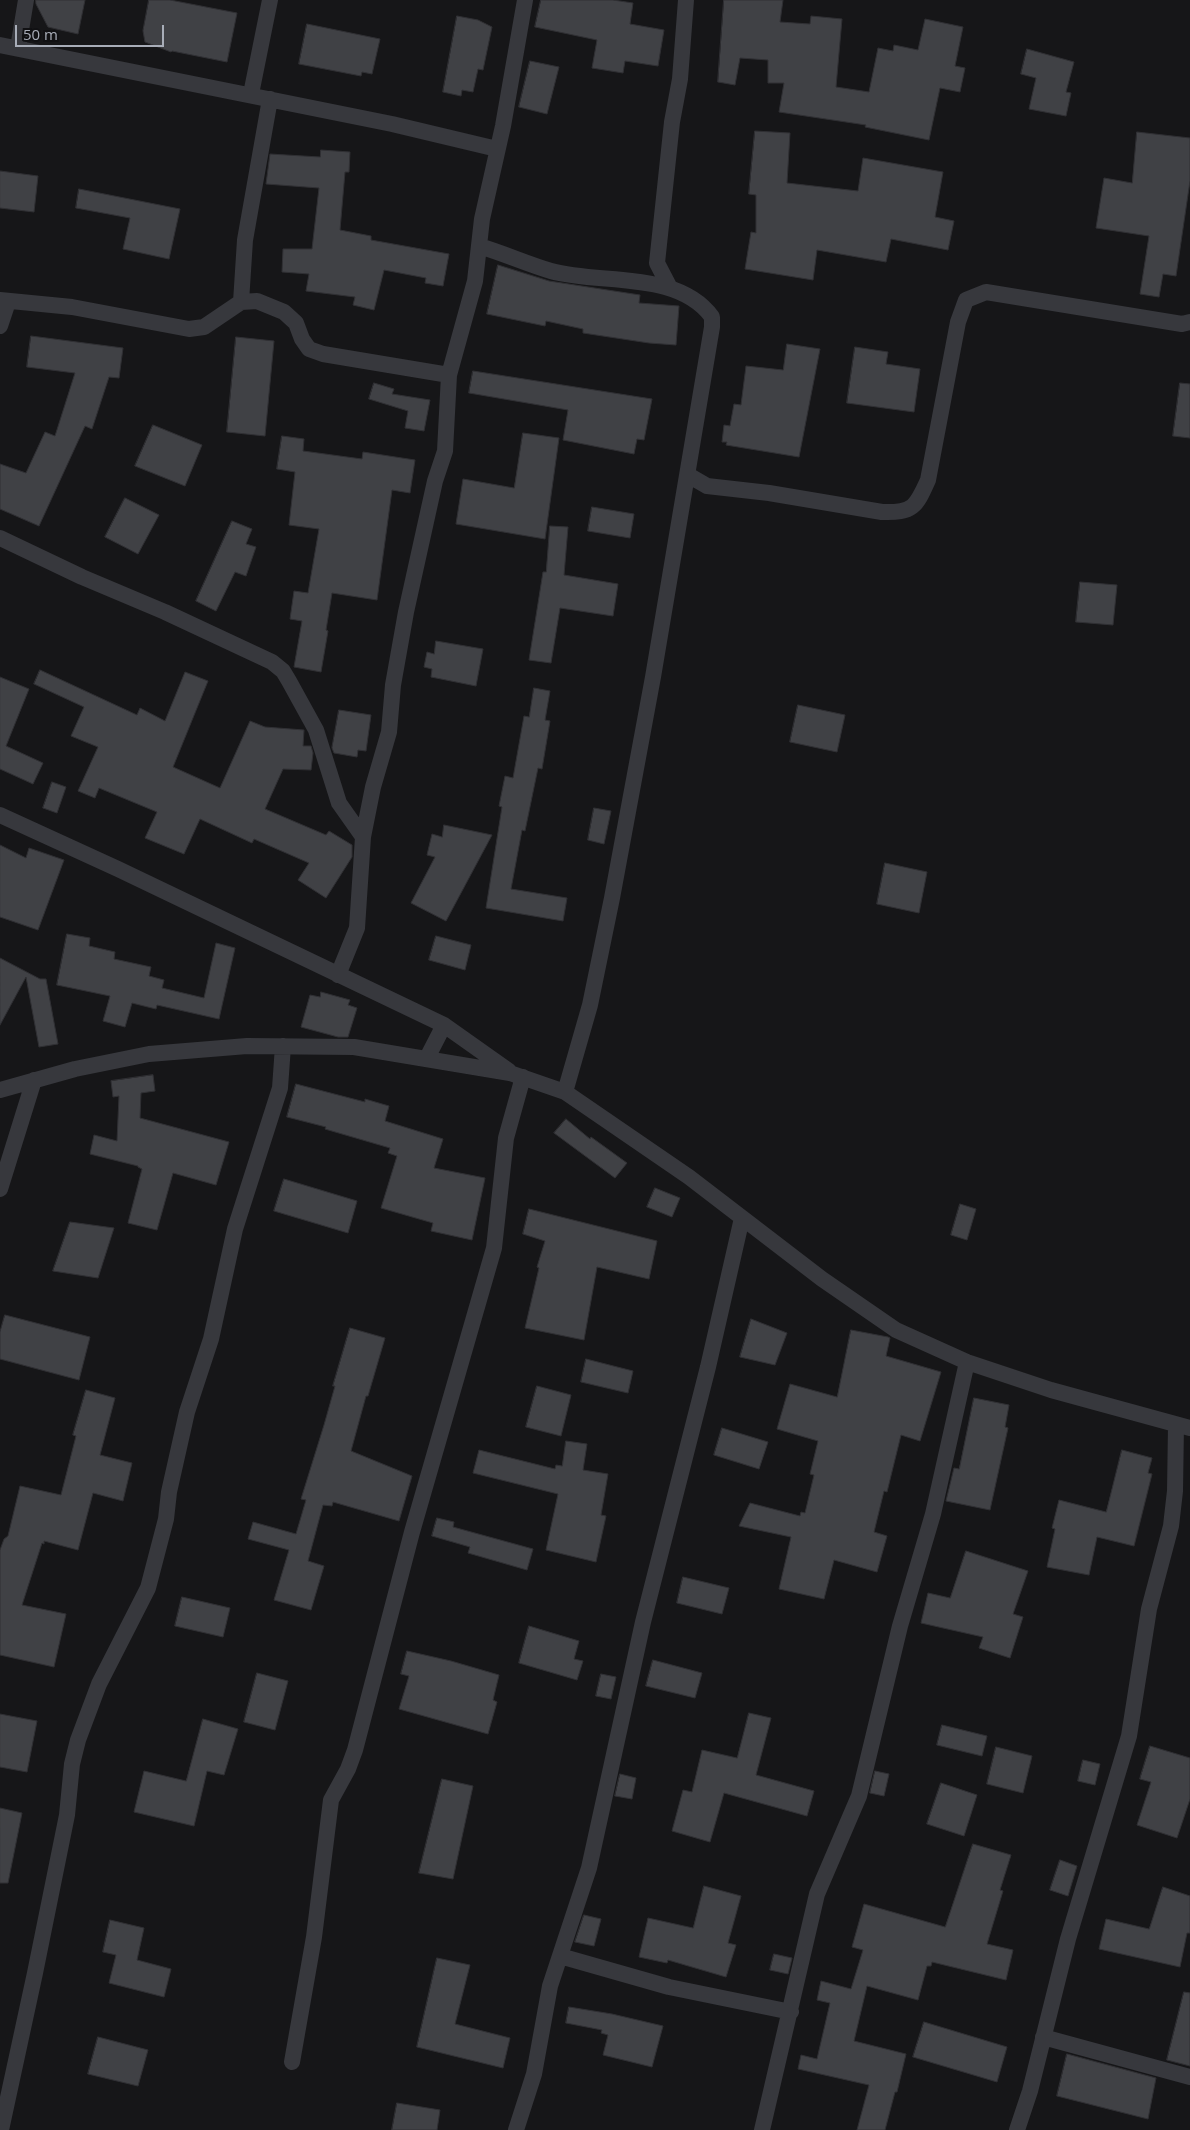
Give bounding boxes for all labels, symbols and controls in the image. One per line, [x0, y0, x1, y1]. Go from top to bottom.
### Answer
scale bar [18, 15, 166, 47]
text: 50 m [23, 24, 58, 44]

